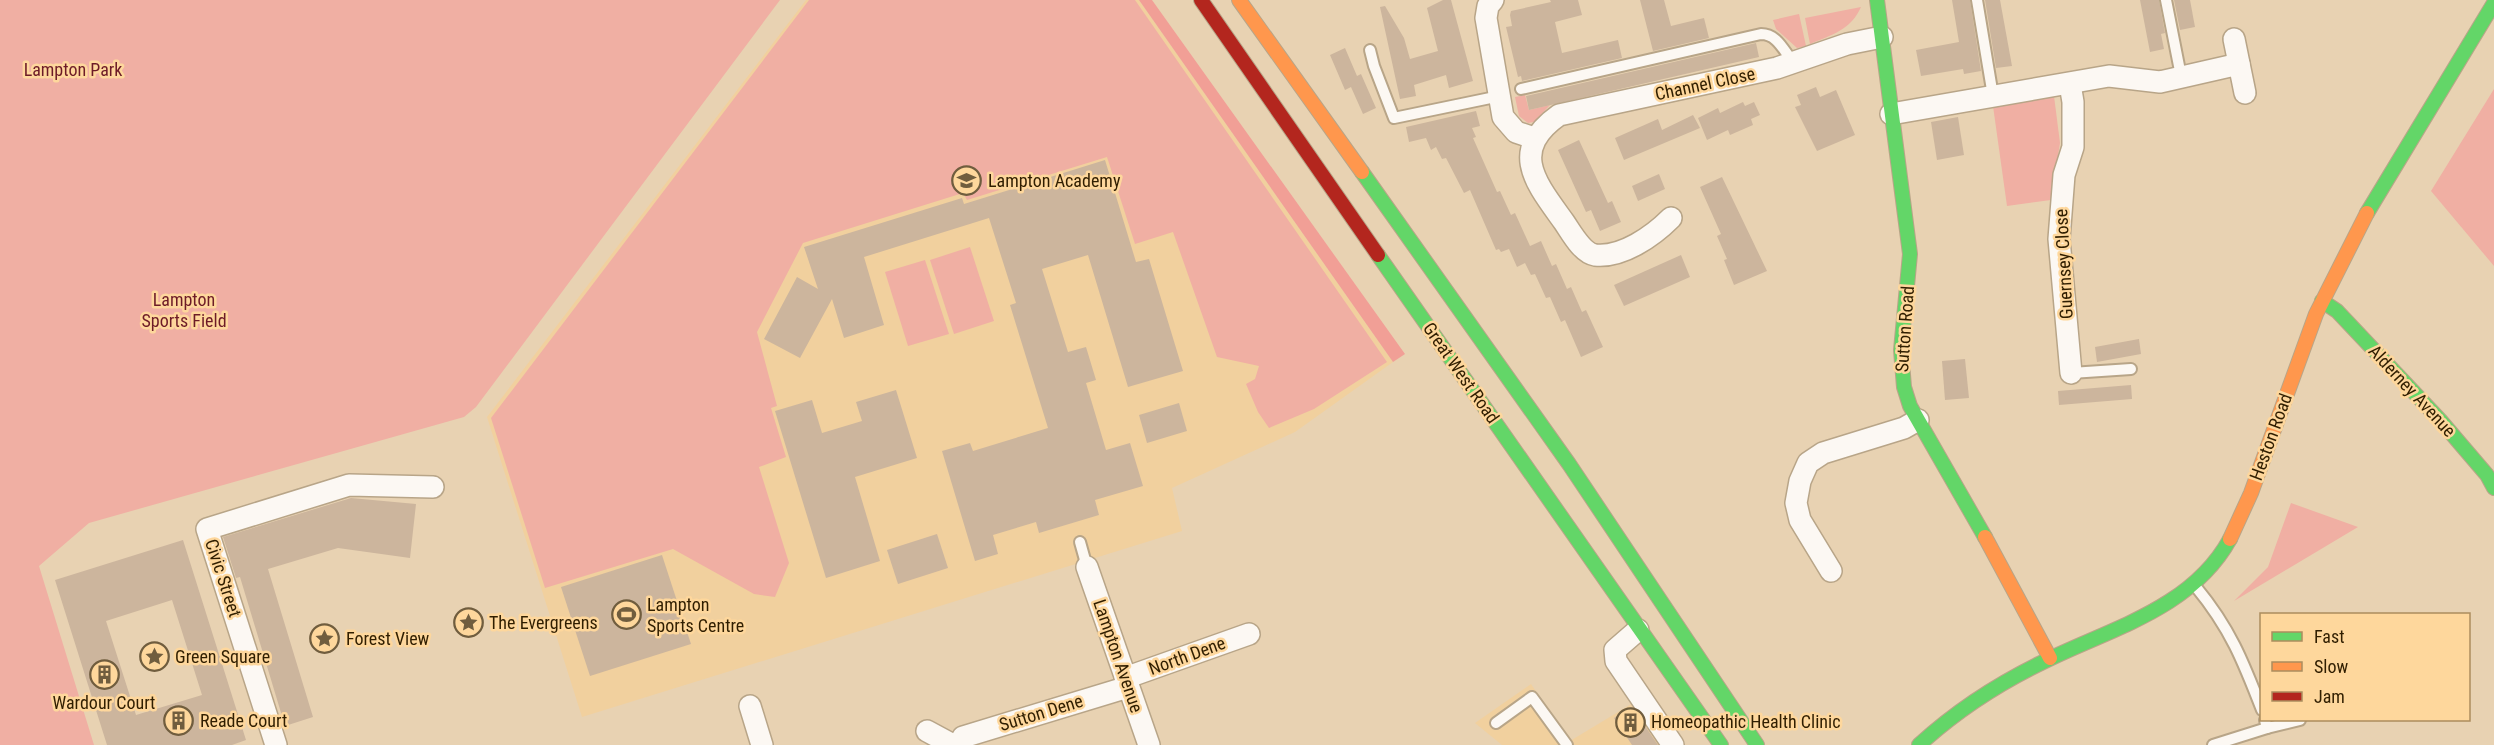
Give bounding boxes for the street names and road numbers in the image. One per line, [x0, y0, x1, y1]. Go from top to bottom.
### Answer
street label: Channel Close [1653, 63, 1757, 104]
street label: Guernsey Close [2050, 208, 2077, 320]
street label: Sutton Road [1891, 285, 1918, 373]
street label: Great West Road [1419, 318, 1504, 427]
street label: Alderney Avenue [2364, 340, 2460, 441]
street label: Heston Road [2245, 390, 2296, 483]
street label: Civic Street [201, 536, 246, 620]
street label: Lampton Avenue [1089, 596, 1148, 715]
street label: North Dene [1146, 632, 1228, 679]
street label: Sutton Dene [997, 690, 1085, 735]

